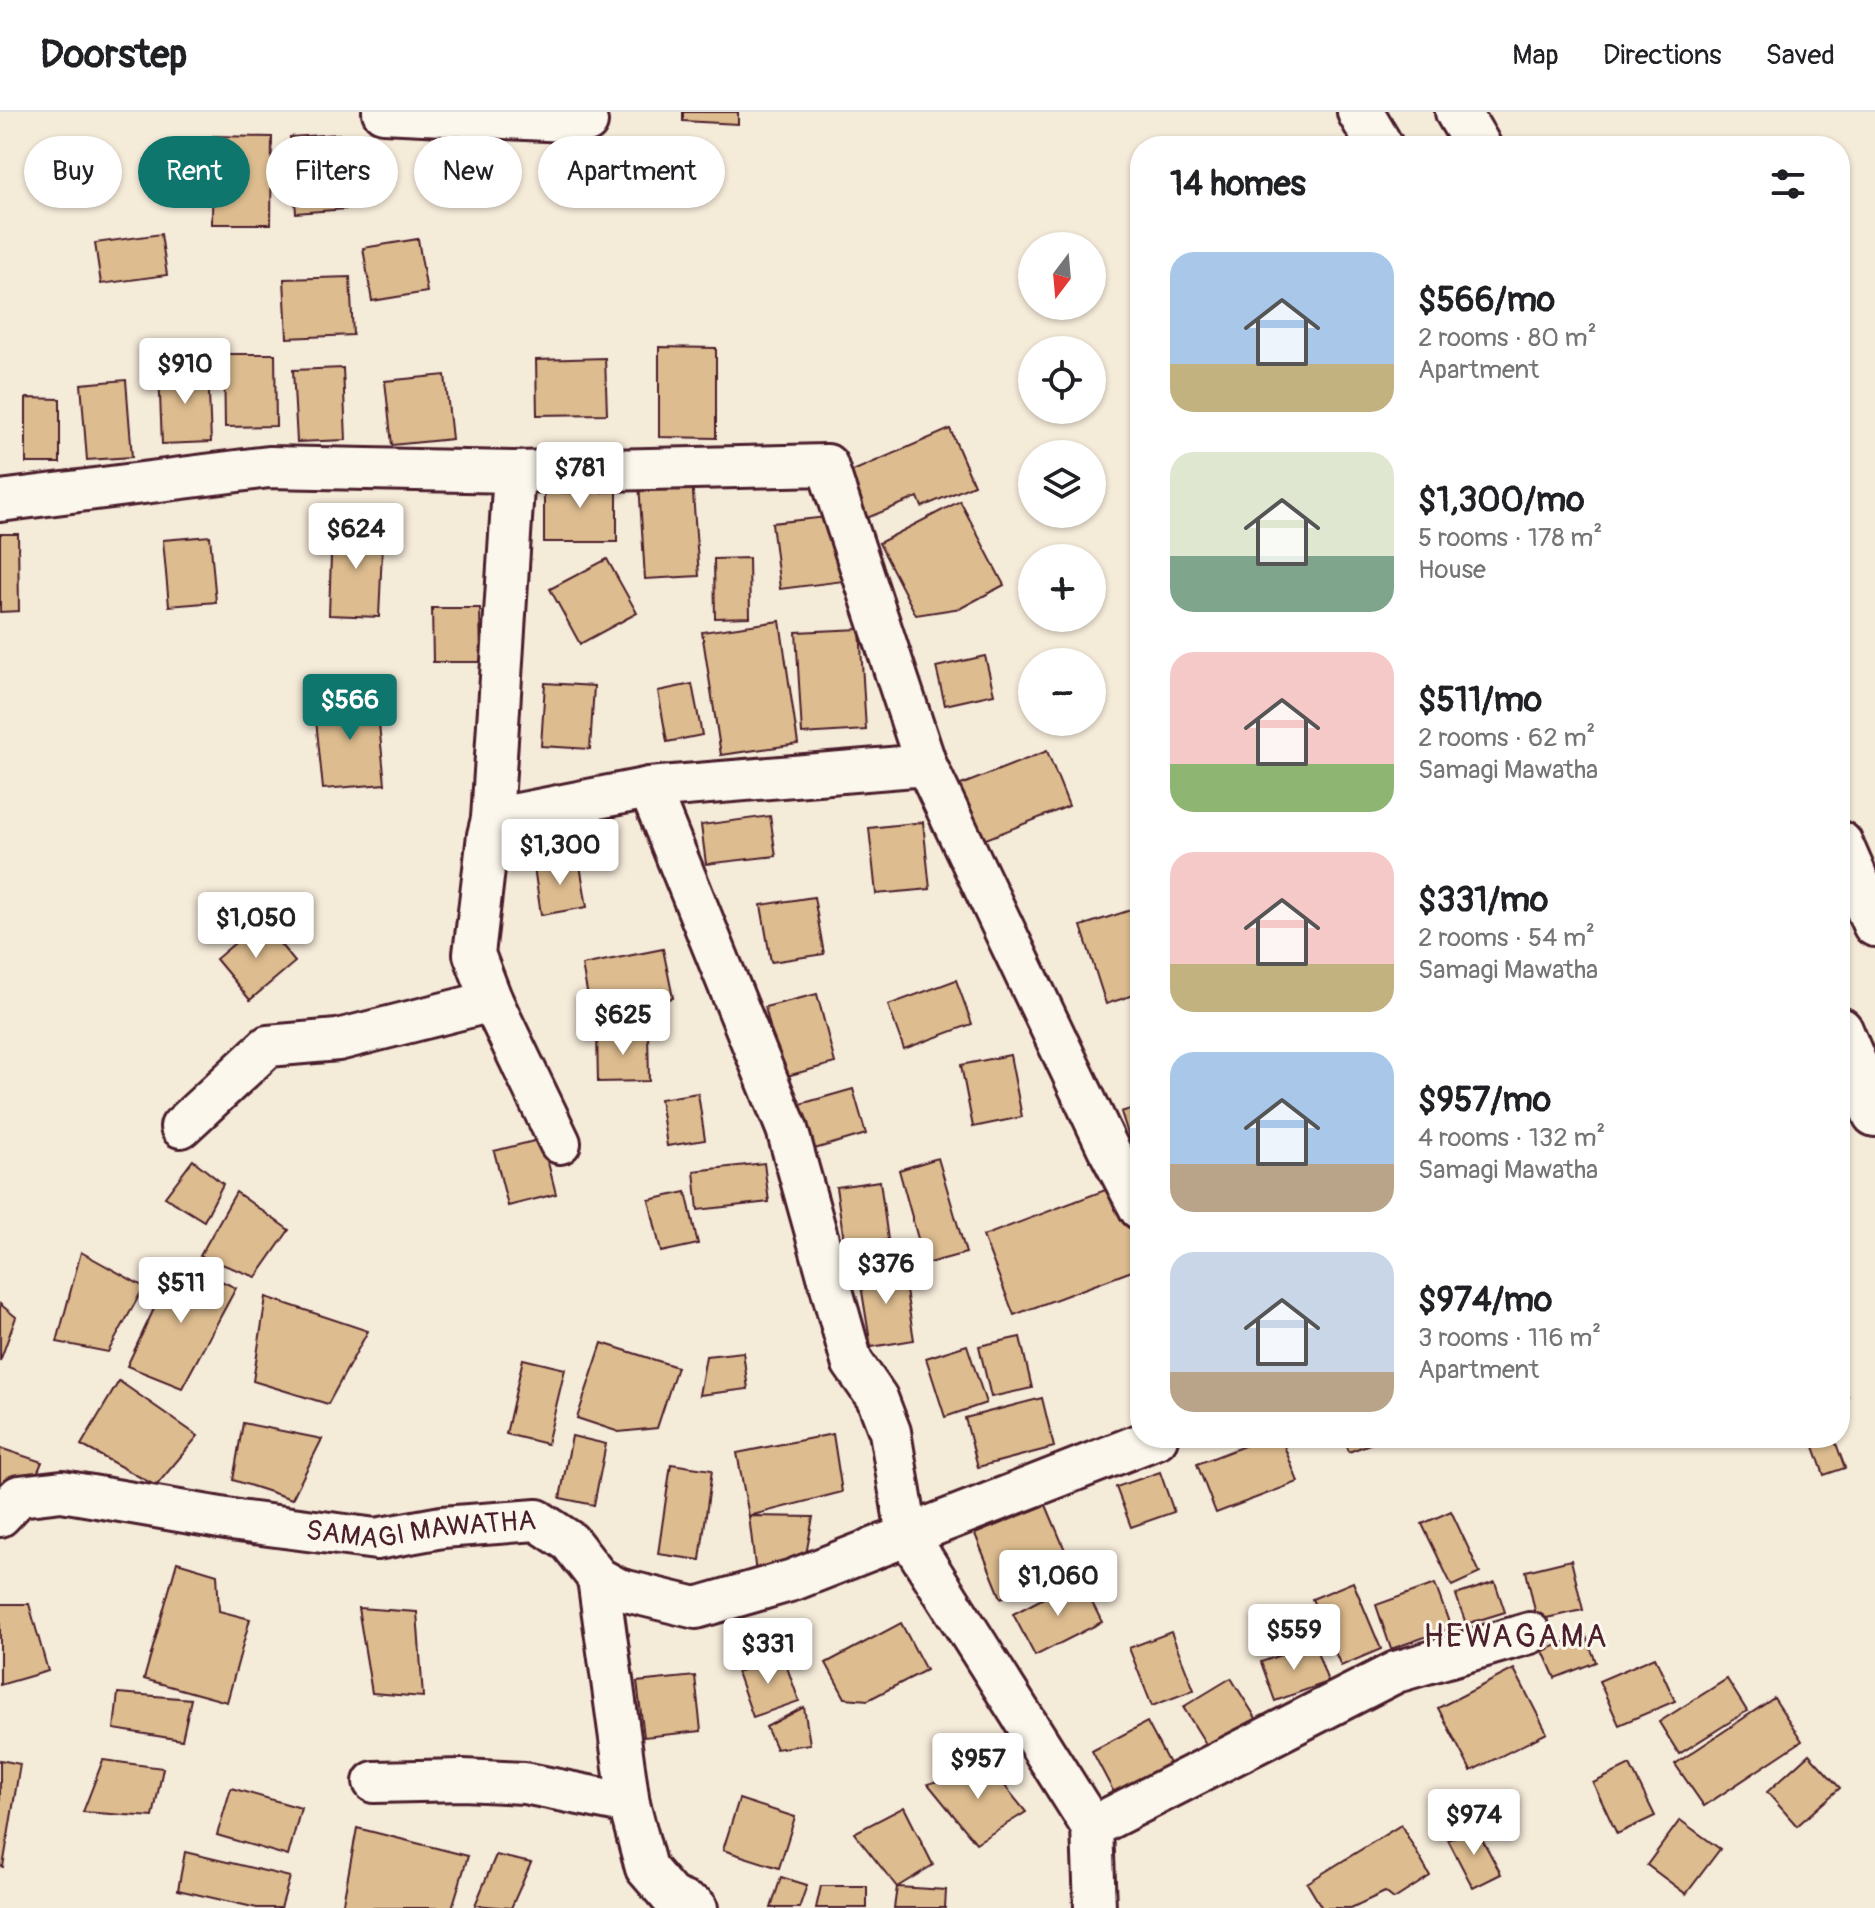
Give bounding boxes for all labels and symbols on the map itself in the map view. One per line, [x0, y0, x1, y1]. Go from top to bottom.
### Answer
north arrow [1018, 232, 1106, 320]
pin: $910 [138, 338, 232, 406]
pin: $781 [533, 442, 627, 510]
pin: $624 [309, 503, 403, 571]
pin: $566 [303, 674, 397, 742]
pin: $1,300 [495, 819, 625, 887]
pin: $1,050 [191, 892, 321, 960]
pin: $625 [576, 989, 670, 1057]
pin: $376 [839, 1238, 933, 1306]
pin: $511 [134, 1257, 228, 1325]
street label: SAMAGI MAWATHA [304, 1503, 537, 1557]
pin: $1,060 [993, 1550, 1123, 1618]
pin: $559 [1247, 1604, 1341, 1672]
district label: HEWAGAMA [1424, 1617, 1608, 1657]
pin: $331 [721, 1618, 815, 1686]
pin: $957 [931, 1733, 1025, 1801]
pin: $974 [1427, 1789, 1521, 1857]

